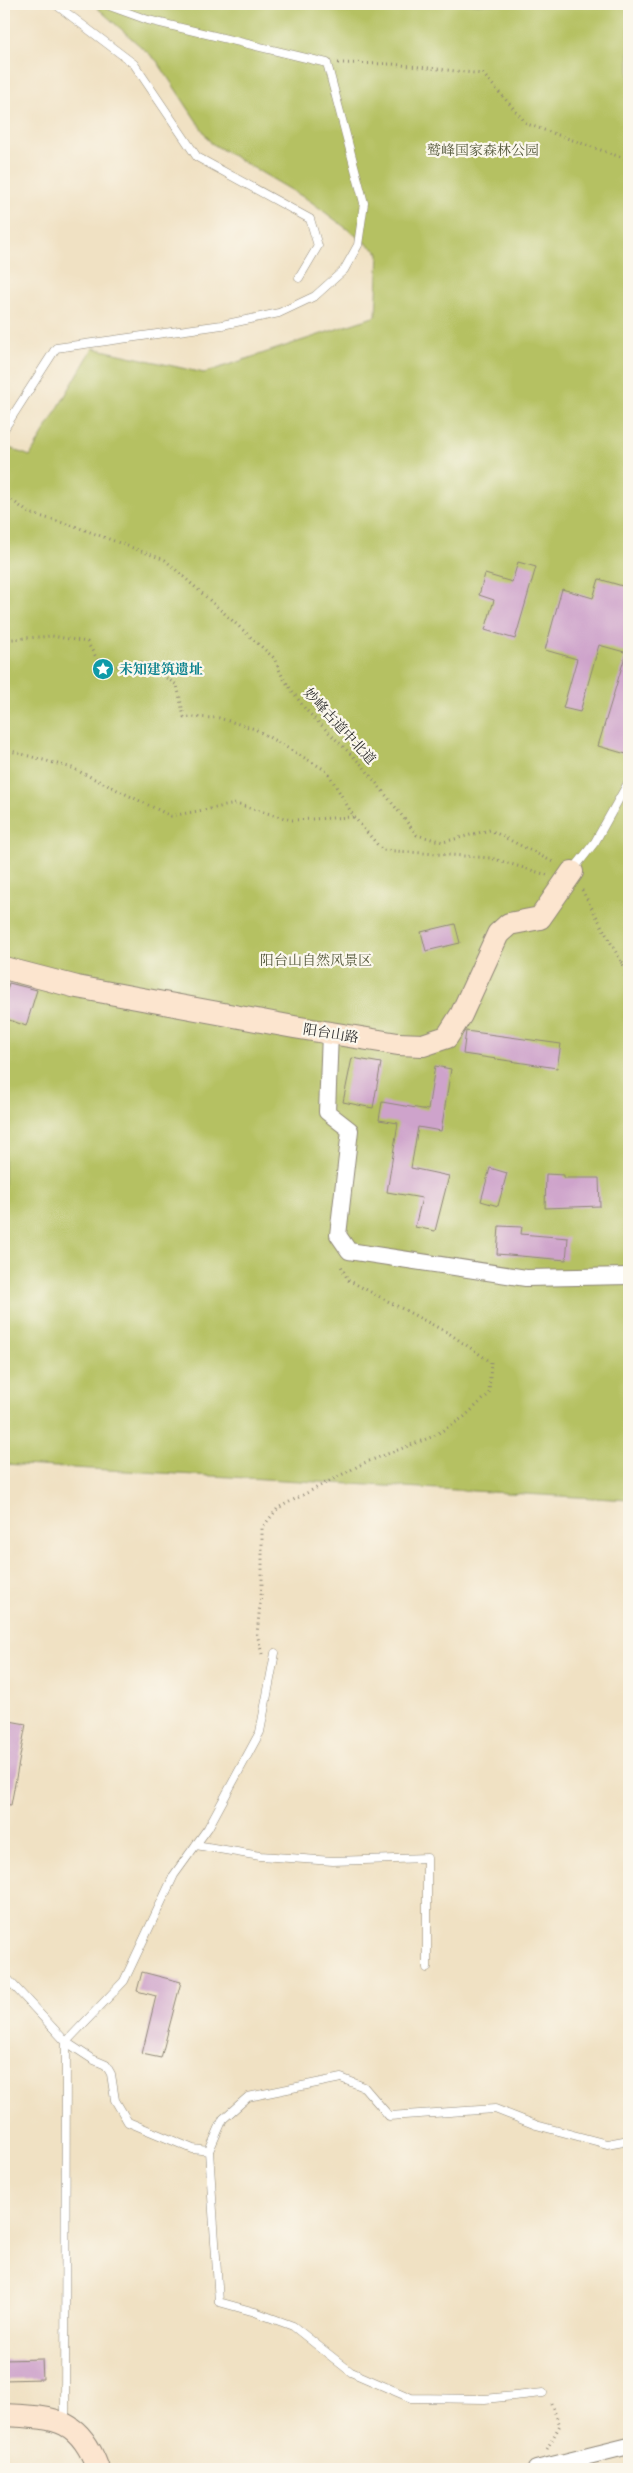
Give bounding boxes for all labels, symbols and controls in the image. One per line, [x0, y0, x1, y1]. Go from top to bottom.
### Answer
park label: 鹫峰国家森林公园 [427, 142, 539, 159]
place icon: 未知建筑遗址 [91, 657, 115, 681]
place label: 未知建筑遗址 [119, 661, 203, 678]
street label: 妙峰古道中北道 [300, 685, 379, 768]
park label: 阳台山自然风景区 [260, 952, 372, 969]
street label: 阳台山路 [302, 1021, 360, 1046]

